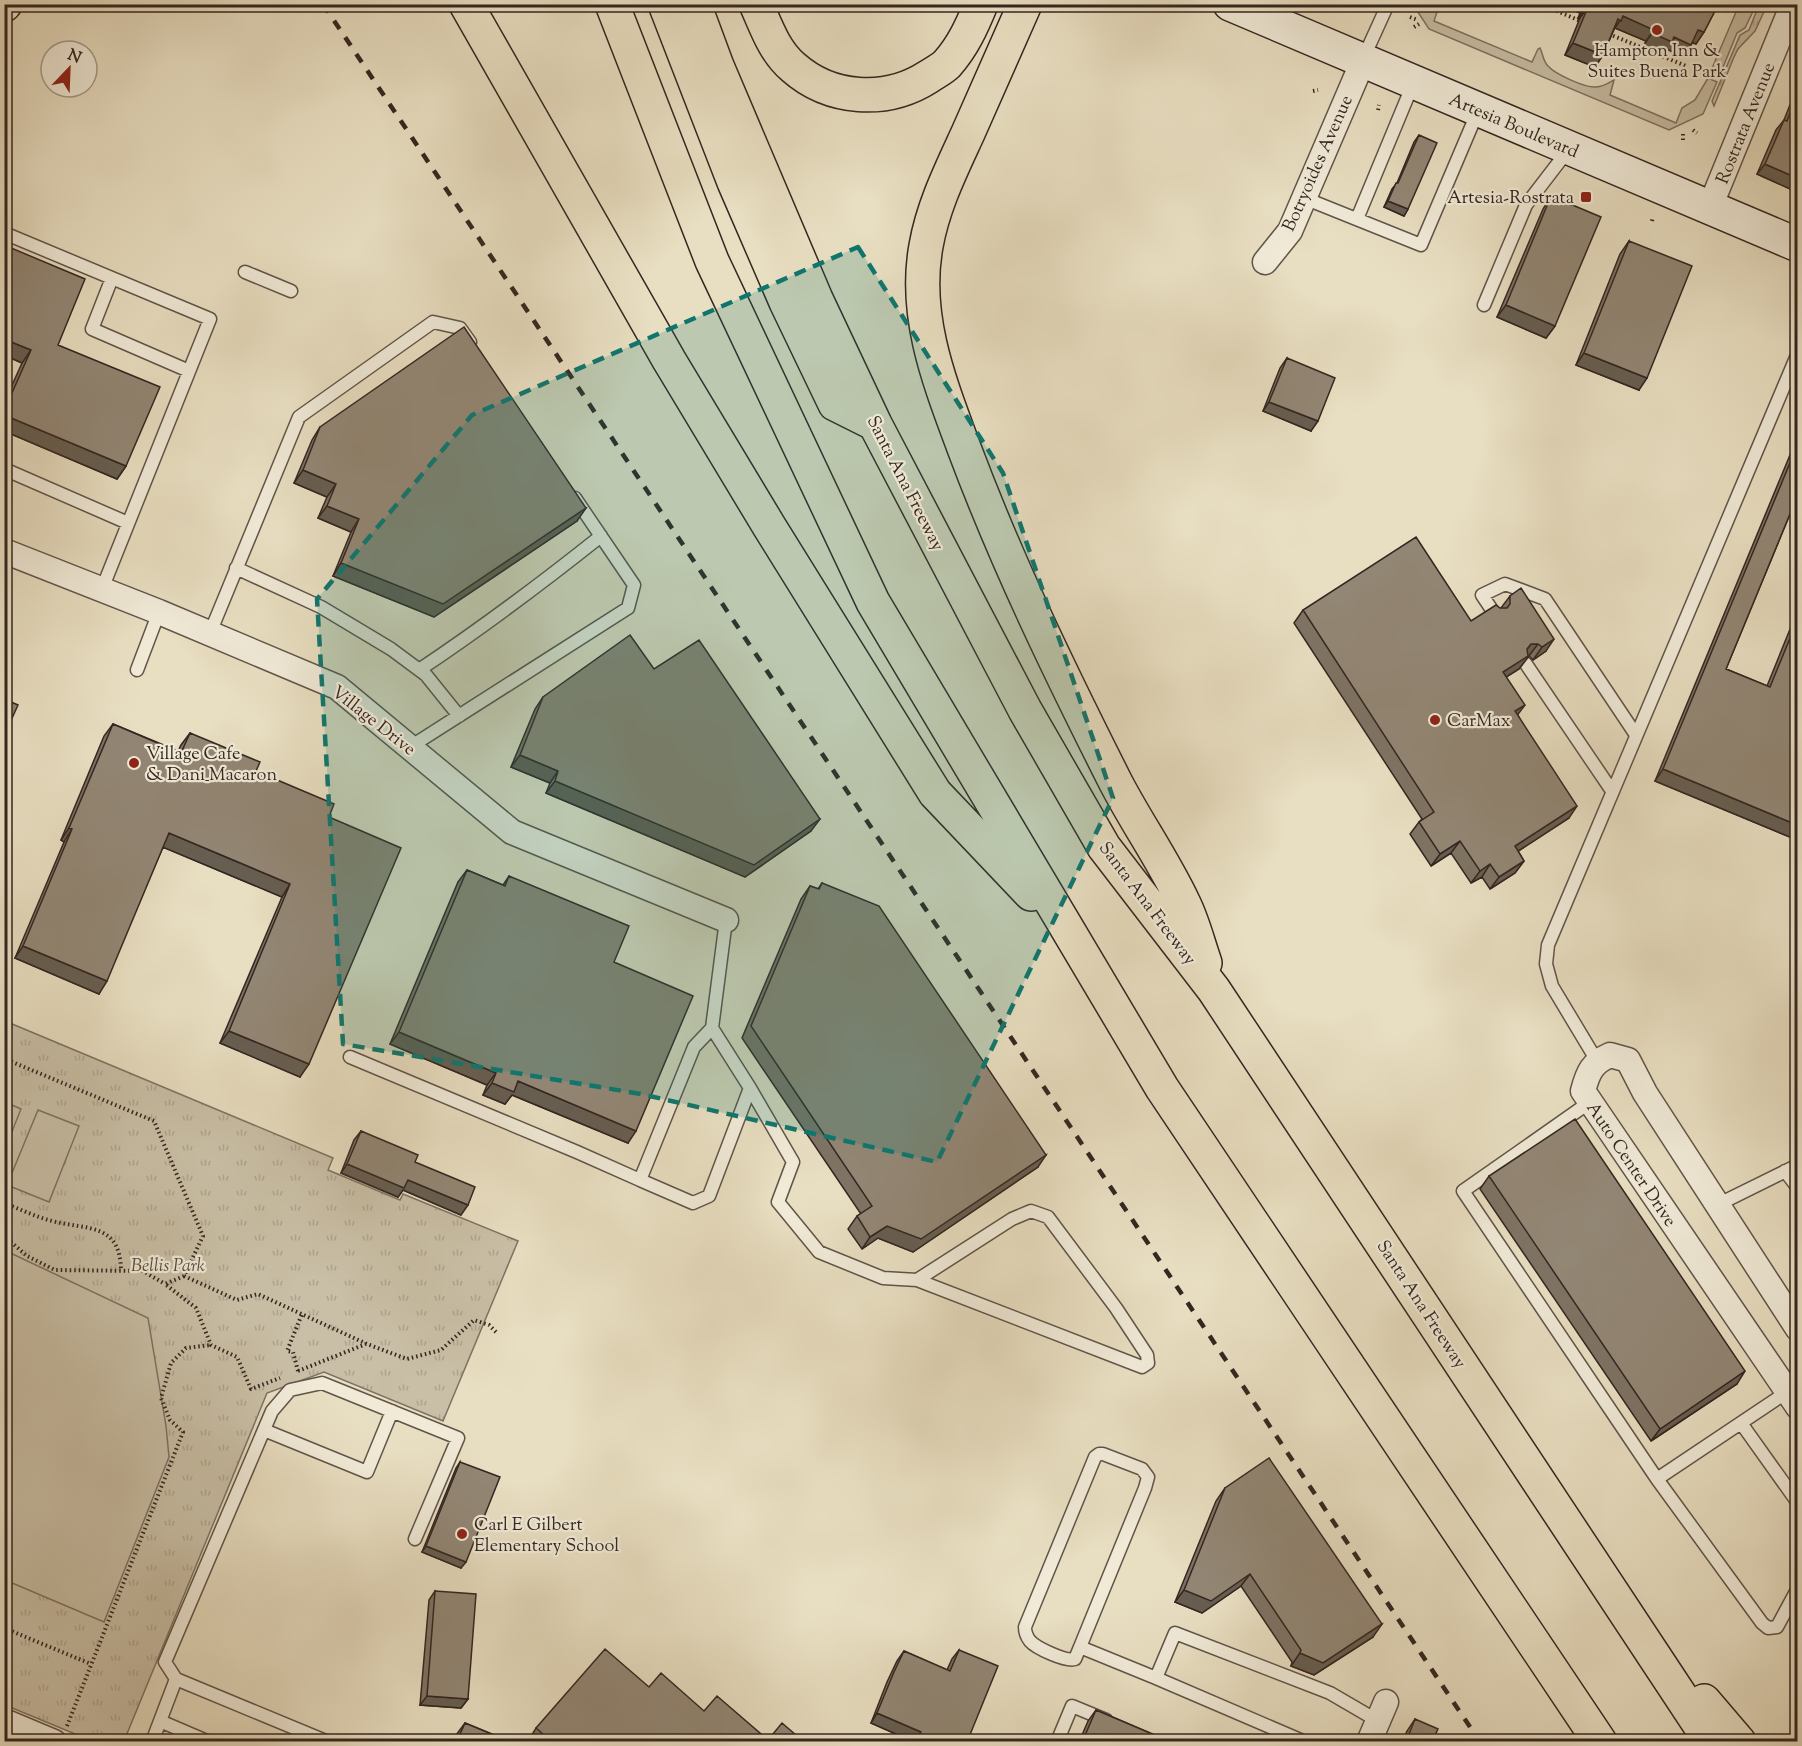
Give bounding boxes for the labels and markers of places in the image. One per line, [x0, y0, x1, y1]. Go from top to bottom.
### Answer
marker: Hampton Inn & Suites Buena Park [1650, 23, 1664, 37]
place label: Hampton Inn & Suites Buena Park [1588, 39, 1727, 86]
place label: Artesia-Rostrata [1447, 186, 1574, 212]
marker: Artesia-Rostrata [1579, 190, 1593, 204]
place label: CarMax [1447, 709, 1511, 735]
marker: CarMax [1428, 713, 1442, 727]
place label: Village Cafe & Dani_Macaron [146, 742, 277, 789]
marker: Village Cafe & Dani_Macaron [127, 756, 141, 770]
place label: Carl E Gilbert Elementary School [474, 1513, 619, 1560]
marker: Carl E Gilbert Elementary School [455, 1527, 469, 1541]

